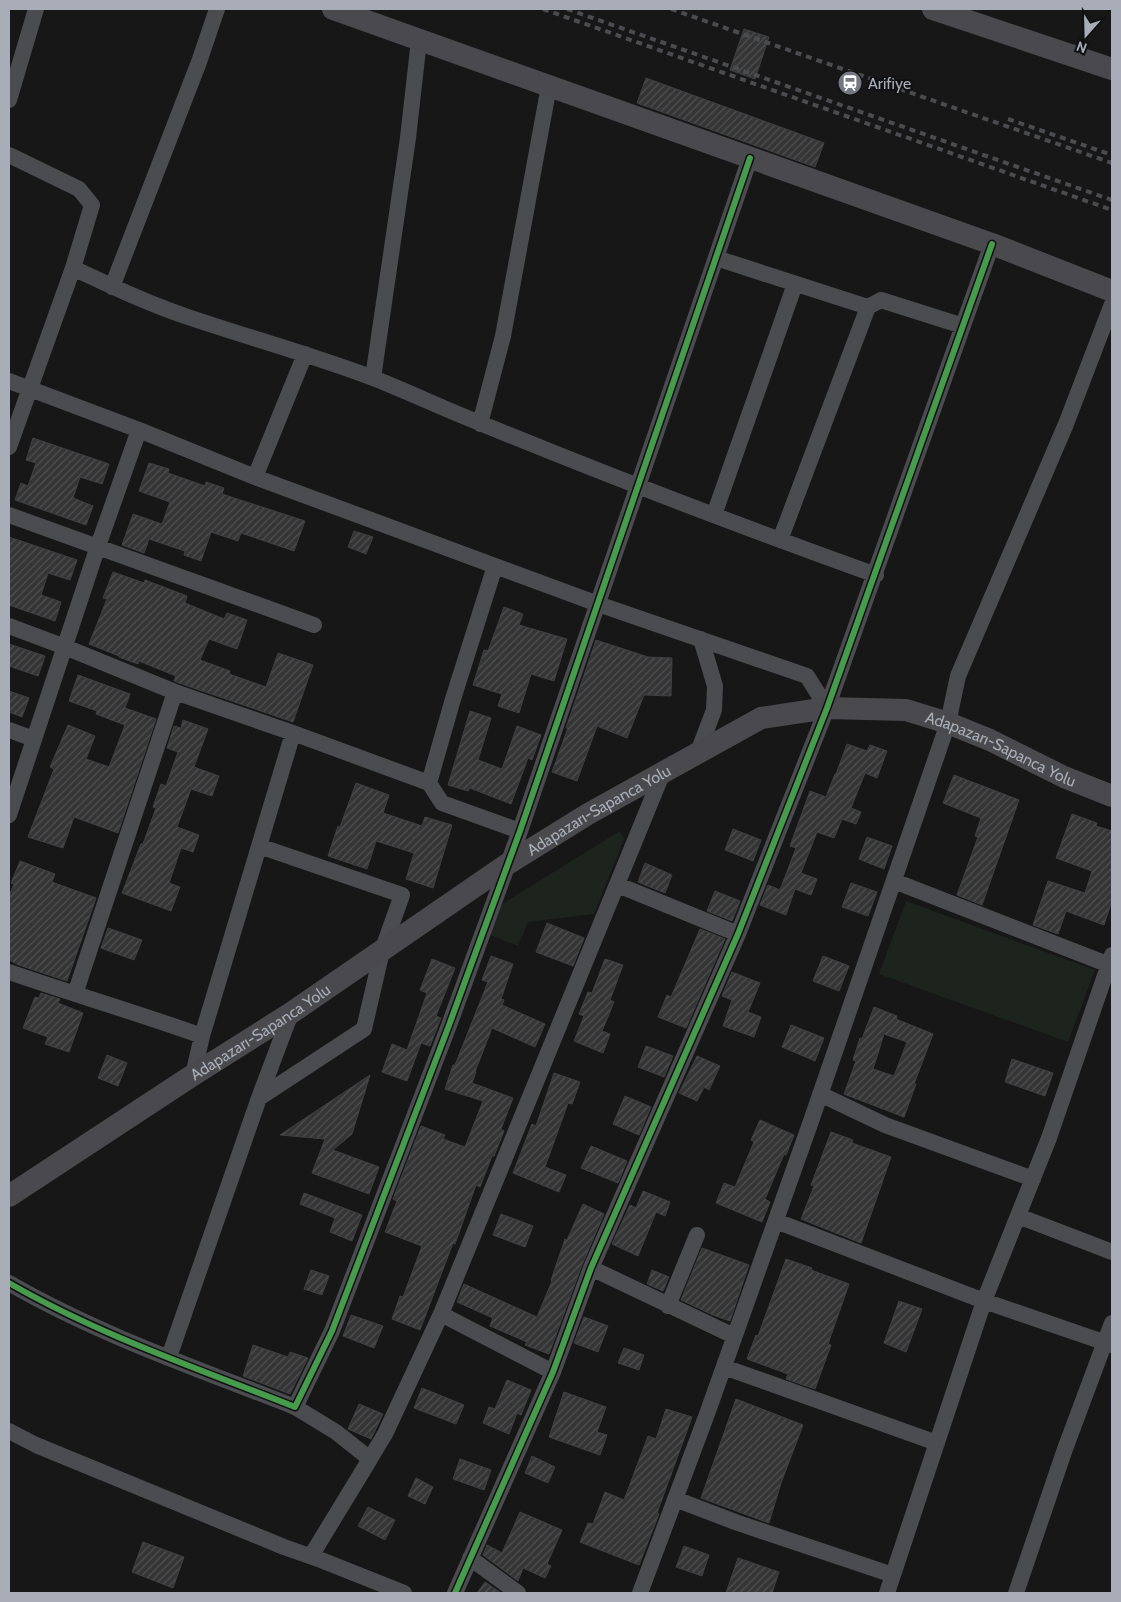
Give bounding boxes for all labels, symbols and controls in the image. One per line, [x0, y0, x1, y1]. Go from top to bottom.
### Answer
north arrow [1061, 10, 1111, 60]
text: N [1074, 37, 1089, 57]
station icon: Arifiye [837, 70, 863, 96]
place label: Arifiye [868, 74, 911, 93]
street label: Adapazarı-Sapanca Yolu [923, 707, 1079, 790]
street label: Adapazarı-Sapanca Yolu [523, 761, 674, 859]
street label: Adapazarı-Sapanca Yolu [186, 979, 334, 1084]

